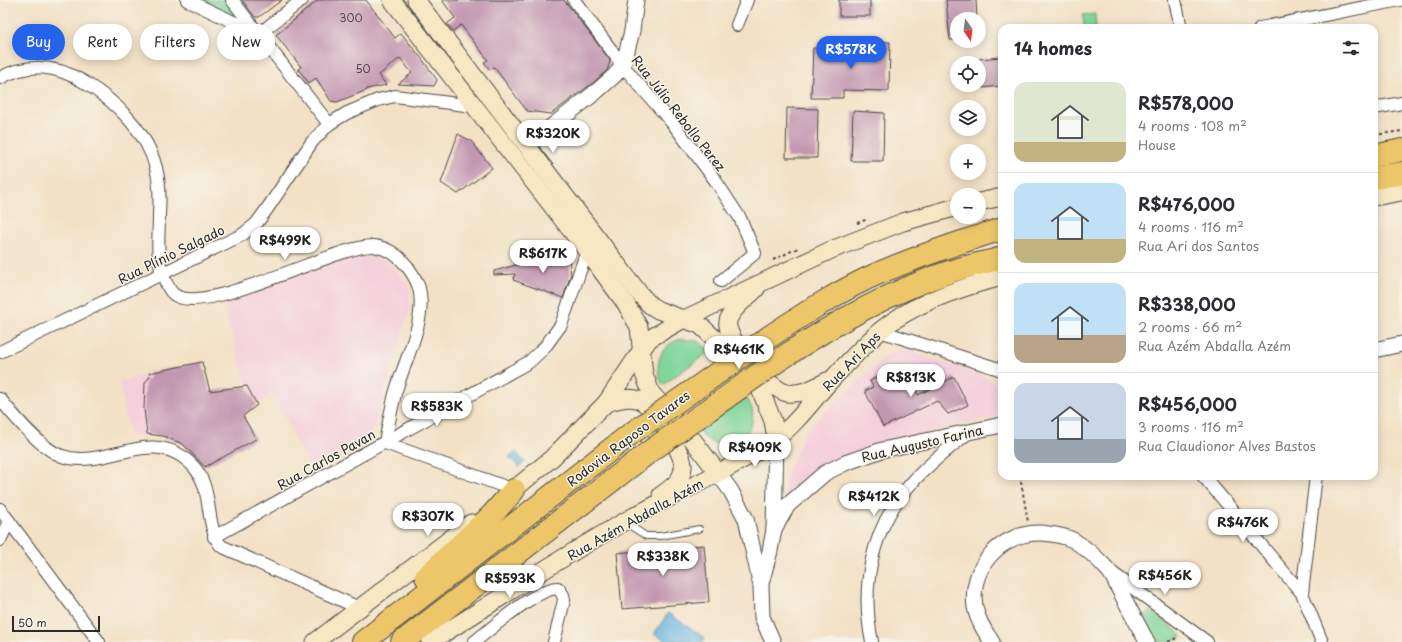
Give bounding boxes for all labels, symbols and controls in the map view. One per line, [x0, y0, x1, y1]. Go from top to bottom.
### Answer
house number: 300 [339, 9, 363, 26]
north arrow [950, 12, 986, 48]
map controls [950, 12, 986, 224]
chip: Buy [12, 24, 65, 60]
chip: Rent [73, 24, 132, 60]
chip: Filters [140, 24, 209, 60]
chip: New [217, 24, 275, 60]
text: 14 homes [1014, 35, 1092, 61]
pin: R$578K [818, 36, 884, 70]
icon: filters [1340, 37, 1362, 59]
text: R$578K [825, 39, 877, 58]
street label: Rua Júlio Rebollo Perez [628, 51, 730, 175]
button: locate [950, 56, 986, 92]
house number: 50 [355, 60, 371, 77]
text: R$578,000 [1138, 90, 1234, 116]
icon: home [1046, 98, 1094, 146]
button: layers [950, 100, 986, 136]
text: 4 rooms · 108 m² [1138, 116, 1247, 135]
pin: R$320K [520, 120, 586, 154]
text: R$320K [526, 123, 580, 142]
text: House [1138, 135, 1176, 154]
button: + [950, 144, 986, 180]
button: − [950, 188, 986, 224]
text: R$476,000 [1138, 191, 1235, 217]
icon: home [1046, 199, 1094, 247]
text: 4 rooms · 116 m² [1138, 217, 1244, 236]
street label: Rua Plínio Salgado [114, 220, 228, 288]
pin: R$499K [252, 227, 318, 261]
text: R$499K [259, 230, 311, 249]
text: Rua Ari dos Santos [1138, 236, 1259, 255]
pin: R$617K [510, 240, 576, 274]
text: R$617K [519, 243, 567, 262]
text: R$338,000 [1138, 291, 1236, 317]
icon: home [1046, 299, 1094, 347]
text: 2 rooms · 66 m² [1138, 317, 1242, 336]
street label: Rua Ari Aps [818, 327, 884, 395]
pin: R$461K [706, 336, 772, 370]
text: Rua Azém Abdalla Azém [1138, 336, 1291, 355]
text: R$461K [713, 339, 765, 358]
pin: R$813K [878, 364, 944, 398]
text: R$813K [886, 367, 936, 386]
street label: Rodovia Raposo Tavares [563, 385, 694, 491]
text: R$456,000 [1138, 391, 1237, 417]
pin: R$583K [404, 393, 470, 427]
text: R$583K [411, 396, 463, 415]
icon: home [1046, 399, 1094, 447]
text: 3 rooms · 116 m² [1138, 417, 1244, 436]
street label: Rua Augusto Farina [859, 420, 985, 466]
street label: Rua Carlos Pavan [273, 424, 379, 494]
pin: R$409K [722, 434, 788, 468]
text: Rua Claudionor Alves Bastos [1138, 436, 1316, 455]
text: R$409K [728, 437, 782, 456]
street label: Rua Azém Abdalla Azém [563, 474, 707, 564]
pin: R$412K [841, 483, 907, 517]
text: R$412K [848, 486, 900, 505]
pin: R$307K [395, 503, 461, 537]
text: R$307K [402, 506, 454, 525]
pin: R$476K [1210, 509, 1276, 543]
text: R$476K [1217, 512, 1269, 531]
pin: R$338K [630, 543, 696, 577]
text: R$338K [636, 546, 690, 565]
pin: R$456K [1132, 562, 1198, 596]
pin: R$593K [477, 565, 543, 599]
text: R$456K [1138, 565, 1192, 584]
text: R$593K [484, 568, 536, 587]
scale bar [12, 614, 100, 633]
text: 50 m [18, 614, 47, 631]

